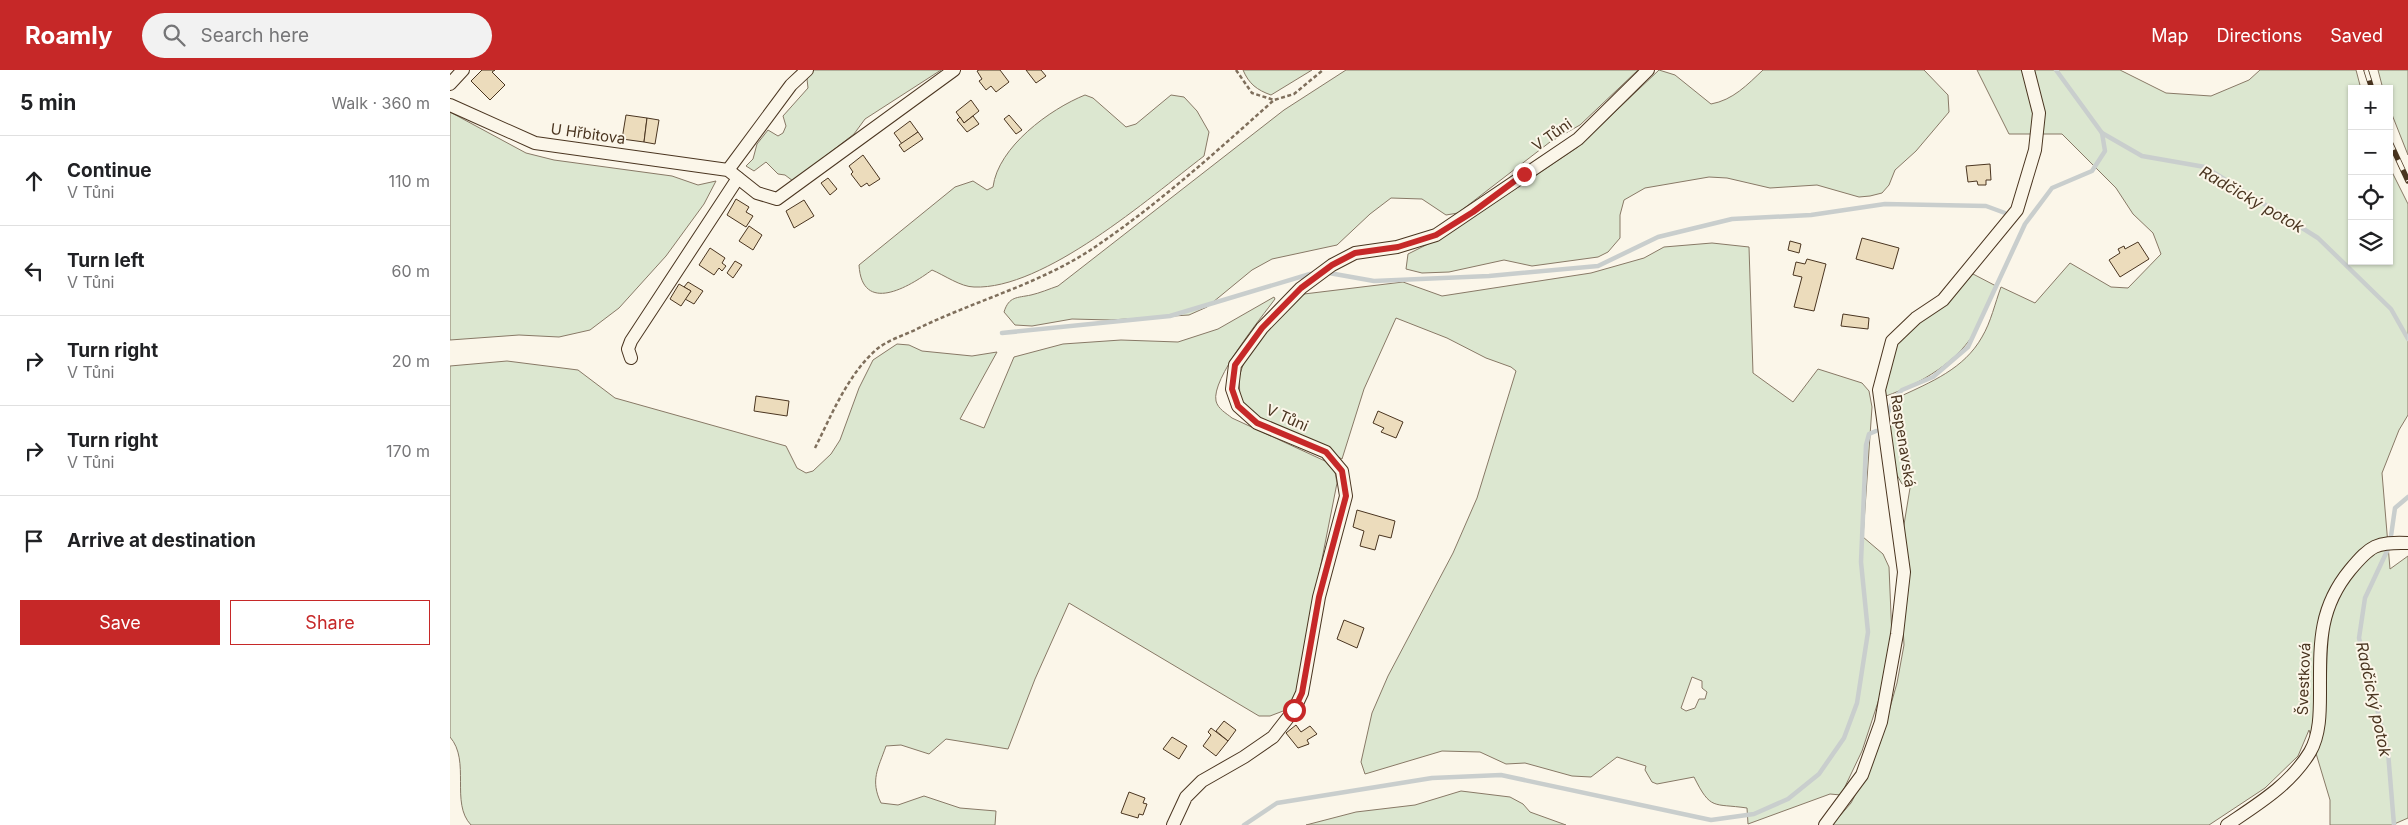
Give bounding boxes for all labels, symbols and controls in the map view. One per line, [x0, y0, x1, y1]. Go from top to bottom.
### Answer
search box [142, 13, 492, 58]
text: Roamly [25, 21, 112, 50]
icon: search [160, 21, 188, 49]
text: Search here [200, 24, 309, 47]
text: Map [2151, 25, 2189, 46]
text: Directions [2217, 25, 2302, 46]
text: Saved [2330, 25, 2383, 46]
map controls [2348, 85, 2393, 265]
button: + [2348, 85, 2393, 130]
text: 5 min [20, 90, 76, 115]
text: Walk · 360 m [331, 93, 430, 113]
street label: V Tůni [1528, 114, 1575, 155]
street label: U Hřbitova [549, 119, 627, 148]
button: − [2348, 130, 2393, 175]
text: Continue [67, 159, 152, 182]
water label: Radčický potok [2196, 161, 2308, 237]
route end [1513, 163, 1536, 186]
icon: ahead [20, 167, 48, 195]
text: 110 m [388, 171, 430, 191]
button: locate [2348, 175, 2393, 220]
text: V Tůni [67, 182, 114, 202]
button: layers [2348, 220, 2393, 265]
text: Turn left [67, 249, 145, 272]
icon: left [20, 257, 48, 285]
text: 60 m [391, 261, 430, 281]
text: V Tůni [67, 272, 114, 292]
text: Turn right [67, 339, 158, 362]
icon: right [20, 347, 48, 375]
text: 20 m [392, 351, 430, 371]
text: V Tůni [67, 362, 114, 382]
street label: Raspenavská [1887, 393, 1920, 489]
street label: V Tůni [1263, 400, 1311, 435]
text: Turn right [67, 429, 158, 452]
icon: right [20, 437, 48, 465]
text: 170 m [386, 441, 430, 461]
text: V Tůni [67, 452, 114, 472]
icon: arrive [20, 527, 48, 555]
text: Arrive at destination [67, 529, 256, 552]
button: Save [20, 600, 220, 645]
button: Share [230, 600, 430, 645]
water label: Radčický potok [2352, 640, 2396, 759]
street label: Švestková [2293, 642, 2314, 716]
route start [1283, 699, 1306, 722]

